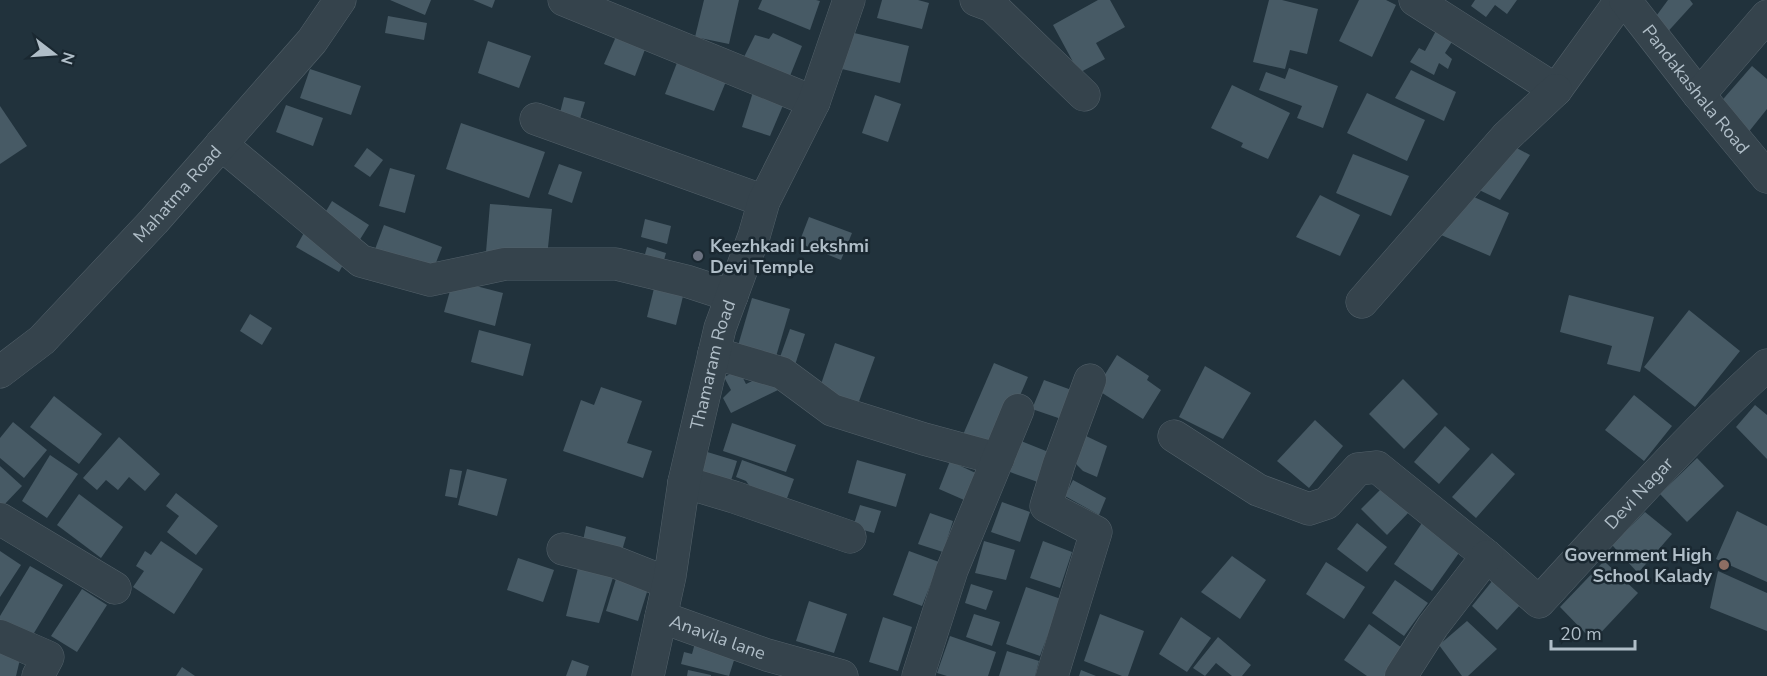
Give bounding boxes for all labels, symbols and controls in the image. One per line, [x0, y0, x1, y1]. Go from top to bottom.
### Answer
street label: Pandakashala Road [1637, 20, 1755, 159]
north arrow [24, 24, 84, 84]
text: N [55, 49, 80, 67]
street label: Mahatma Road [128, 140, 227, 248]
place label: Keezhkadi Lekshmi Devi Temple [710, 234, 869, 279]
marker: Keezhkadi Lekshmi Devi Temple [691, 249, 705, 263]
street label: Thamaram Road [685, 296, 741, 432]
street label: Devi Nagar [1599, 452, 1679, 535]
place label: Government High School Kalady [1564, 543, 1713, 588]
marker: Government High School Kalady [1717, 558, 1731, 572]
street label: Anavila lane [666, 609, 769, 665]
scale bar [1551, 613, 1635, 651]
text: 20 m [1560, 622, 1602, 646]

